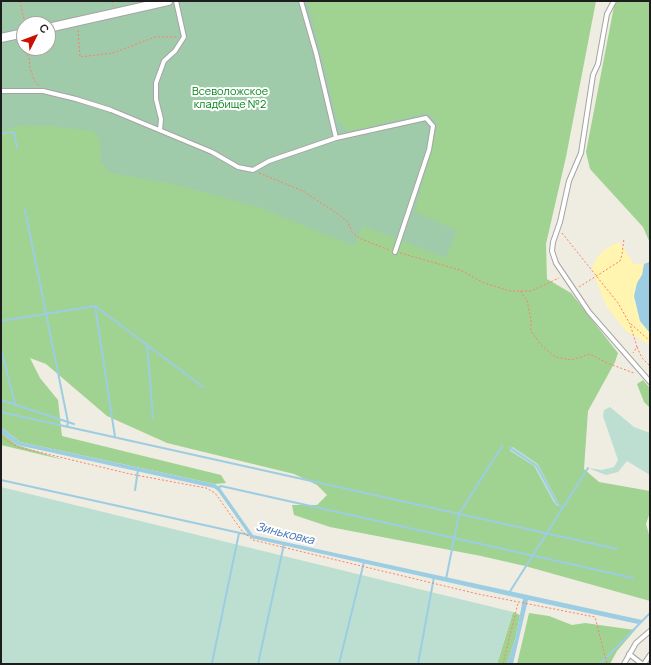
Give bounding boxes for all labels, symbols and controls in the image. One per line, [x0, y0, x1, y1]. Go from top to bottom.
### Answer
north arrow [16, 16, 56, 56]
text: С [36, 20, 53, 36]
park label: Всеволожское кладбище №2 [192, 85, 268, 111]
water label: Зиньковка [254, 520, 316, 548]

